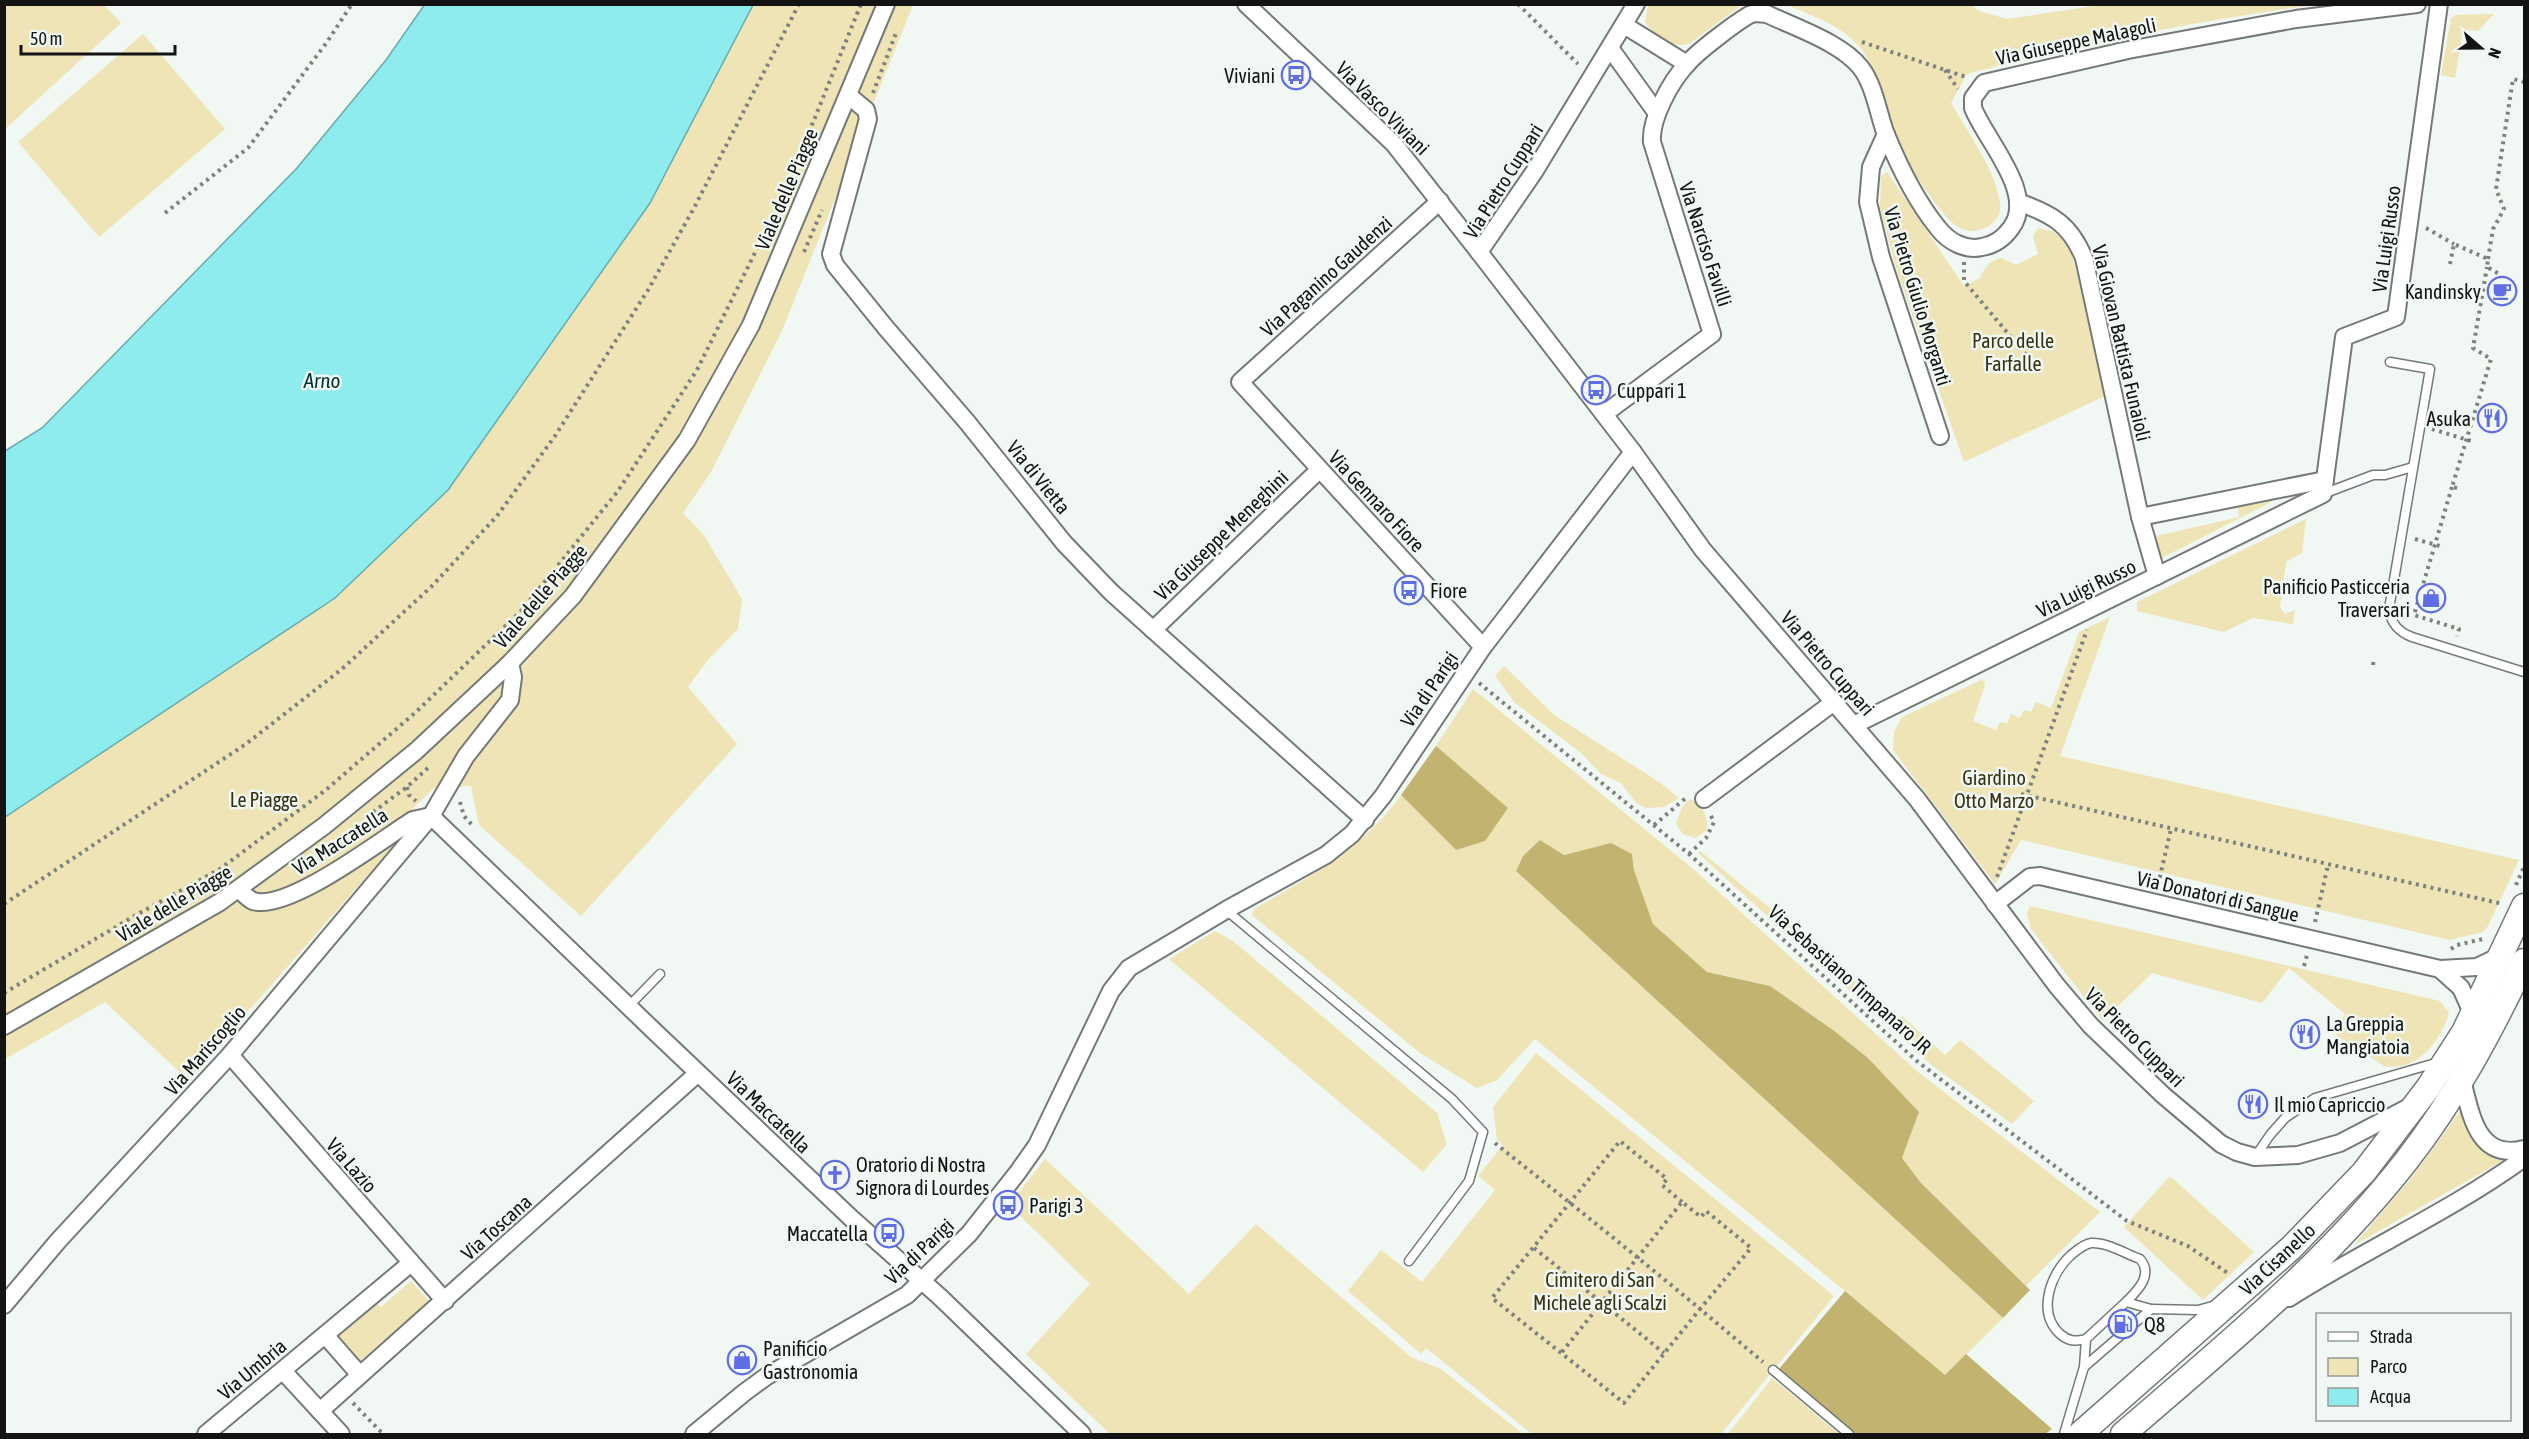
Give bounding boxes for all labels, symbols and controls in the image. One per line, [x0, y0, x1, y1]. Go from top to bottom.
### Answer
street label: Via Giuseppe Malagoli [1994, 13, 2158, 69]
scale bar [21, 18, 176, 56]
north arrow [2451, 18, 2511, 78]
text: 50 m [30, 28, 62, 49]
text: N [2485, 46, 2505, 61]
street label: Via Vasco Viviani [1332, 57, 1434, 159]
bus stop icon: Viviani [1280, 59, 1312, 91]
place label: Viviani [1224, 64, 1275, 87]
street label: Via Pietro Cuppari [1459, 119, 1547, 243]
street label: Viale delle Piagge [750, 125, 822, 253]
street label: Via Narciso Favilli [1675, 179, 1737, 309]
street label: Via Luigi Russo [2367, 184, 2405, 294]
street label: Via Pietro Giulio Morganti [1880, 204, 1956, 388]
street label: Via Paganino Gaudenzi [1256, 211, 1396, 341]
street label: Via Giovan Battista Funaioli [2088, 243, 2156, 443]
cafe icon: Kandinsky [2486, 275, 2518, 307]
place label: Kandinsky [2405, 280, 2481, 303]
park label: Parco delle Farfalle [1972, 329, 2054, 375]
water label: Arno [303, 368, 340, 392]
bus stop icon: Cuppari 1 [1580, 374, 1612, 406]
place label: Cuppari 1 [1617, 379, 1687, 402]
restaurant icon: Asuka [2476, 402, 2508, 434]
place label: Asuka [2426, 407, 2471, 430]
street label: Via di Vietta [1003, 436, 1075, 518]
street label: Via Gennaro Fiore [1324, 446, 1430, 556]
street label: Via Giuseppe Meneghini [1149, 465, 1293, 605]
street label: Viale delle Piagge [489, 539, 591, 653]
street label: Via Luigi Russo [2033, 554, 2139, 622]
bus stop icon: Fiore [1393, 574, 1425, 606]
place label: Panificio Pasticceria Traversari [2263, 575, 2410, 621]
place label: Fiore [1430, 579, 1467, 602]
shop icon: Panificio Pasticceria Traversari [2415, 582, 2447, 614]
street label: Via Pietro Cuppari [1776, 606, 1880, 720]
street label: Via di Parigi [1396, 647, 1462, 731]
park label: Giardino Otto Marzo [1954, 766, 2034, 812]
park label: Le Piagge [230, 788, 298, 811]
street label: Via Maccatella [288, 803, 392, 879]
street label: Viale delle Piagge [112, 860, 236, 946]
street label: Via Donatori di Sangue [2135, 866, 2301, 926]
street label: Via Sebastiano Timpanaro JR [1764, 900, 1936, 1058]
street label: Via Pietro Cuppari [2081, 983, 2189, 1091]
street label: Via Mariscoglio [160, 1000, 250, 1100]
place label: La Greppia Mangiatoia [2326, 1012, 2410, 1058]
restaurant icon: La Greppia Mangiatoia [2289, 1018, 2321, 1050]
street label: Via Maccatella [722, 1066, 816, 1158]
restaurant icon: Il mio Capriccio [2237, 1088, 2269, 1120]
place label: Il mio Capriccio [2274, 1093, 2385, 1116]
street label: Via Lazio [322, 1133, 382, 1197]
place label: Oratorio di Nostra Signora di Lourdes [856, 1153, 989, 1199]
church icon: Oratorio di Nostra Signora di Lourdes [819, 1159, 851, 1191]
bus stop icon: Parigi 3 [992, 1189, 1024, 1221]
street label: Via Toscana [456, 1190, 536, 1264]
place label: Parigi 3 [1029, 1194, 1084, 1217]
street label: Via di Parigi [880, 1213, 958, 1289]
bus stop icon: Maccatella [873, 1217, 905, 1249]
street label: Via Cisanello [2234, 1218, 2320, 1300]
place label: Maccatella [787, 1222, 868, 1245]
park label: Cimitero di San Michele agli Scalzi [1533, 1268, 1667, 1314]
fuel station icon: Q8 [2107, 1308, 2139, 1340]
place label: Q8 [2144, 1313, 2165, 1336]
legend [2316, 1313, 2511, 1421]
text: Strada [2370, 1326, 2413, 1347]
street label: Via Umbria [213, 1334, 291, 1404]
place label: Panificio Gastronomia [763, 1337, 858, 1383]
shop icon: Panificio Gastronomia [726, 1344, 758, 1376]
text: Parco [2370, 1356, 2407, 1377]
text: Acqua [2370, 1386, 2411, 1407]

